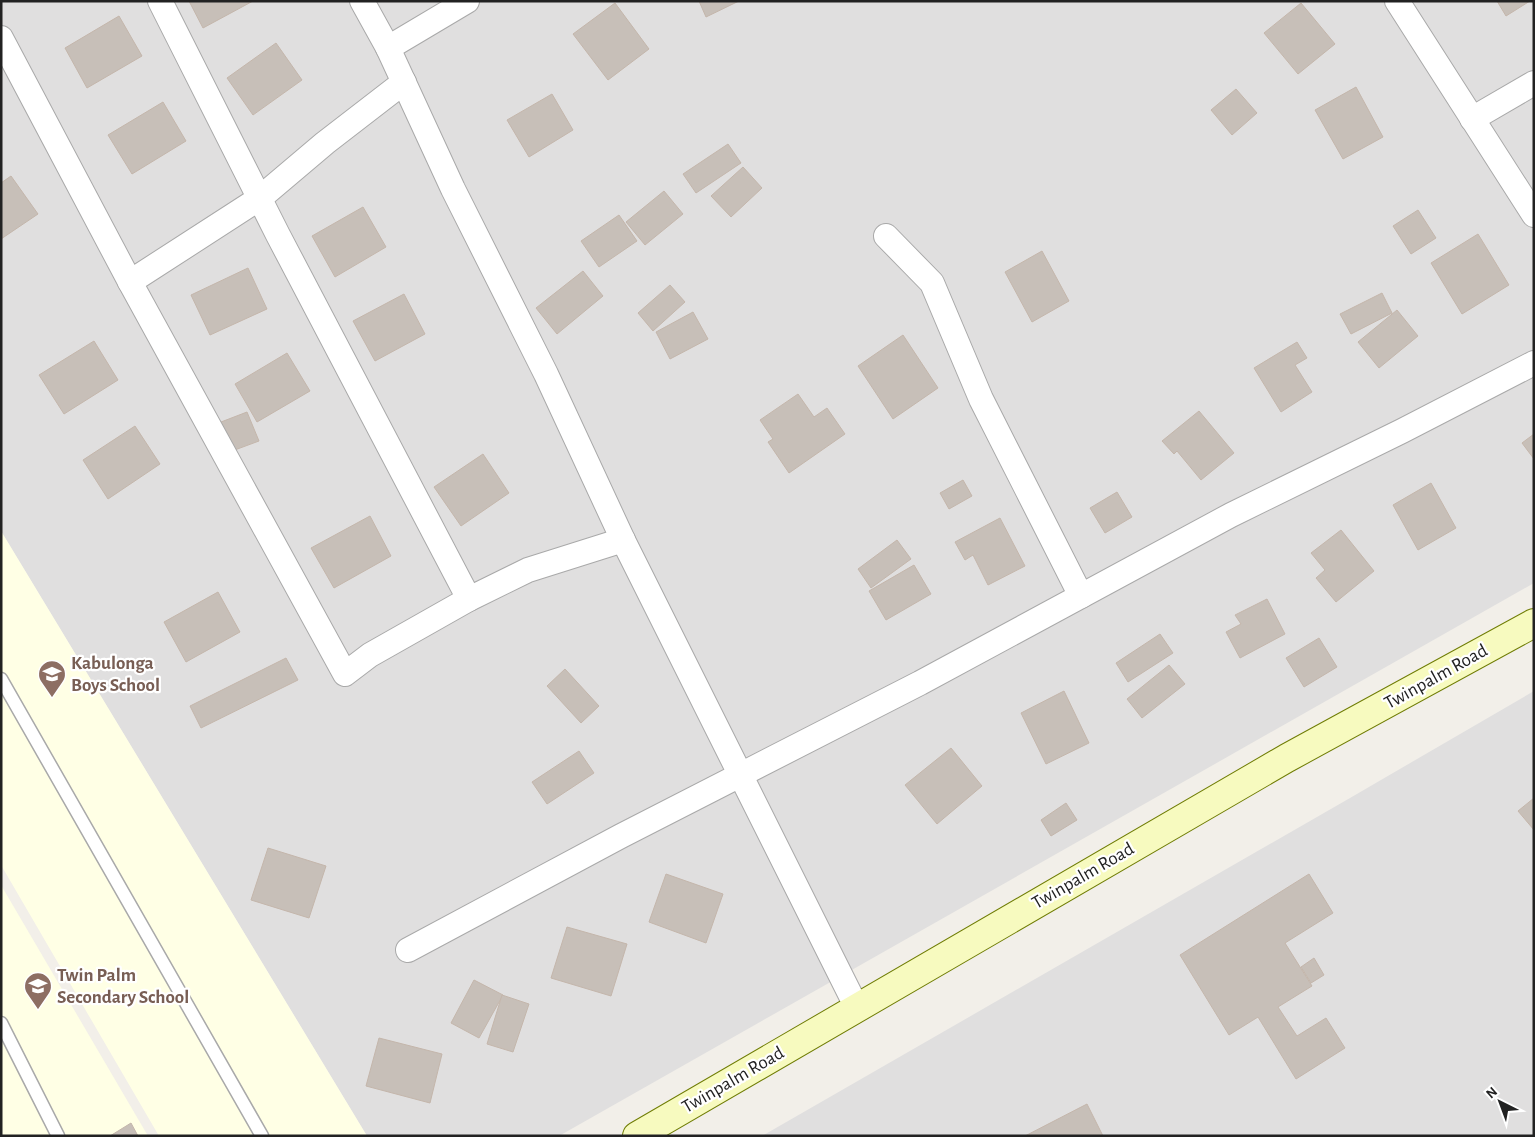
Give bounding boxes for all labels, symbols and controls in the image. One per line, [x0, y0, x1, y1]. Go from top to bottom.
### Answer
street label: Twinpalm Road [1381, 641, 1491, 713]
place label: Kabulonga Boys School [71, 654, 160, 695]
school or university icon: Kabulonga Boys School [37, 659, 67, 698]
street label: Twinpalm Road [1029, 839, 1137, 913]
place label: Twin Palm Secondary School [57, 966, 189, 1007]
school or university icon: Twin Palm Secondary School [23, 971, 53, 1010]
street label: Twinpalm Road [679, 1043, 787, 1117]
north arrow [1475, 1077, 1525, 1127]
text: N [1484, 1085, 1500, 1102]

